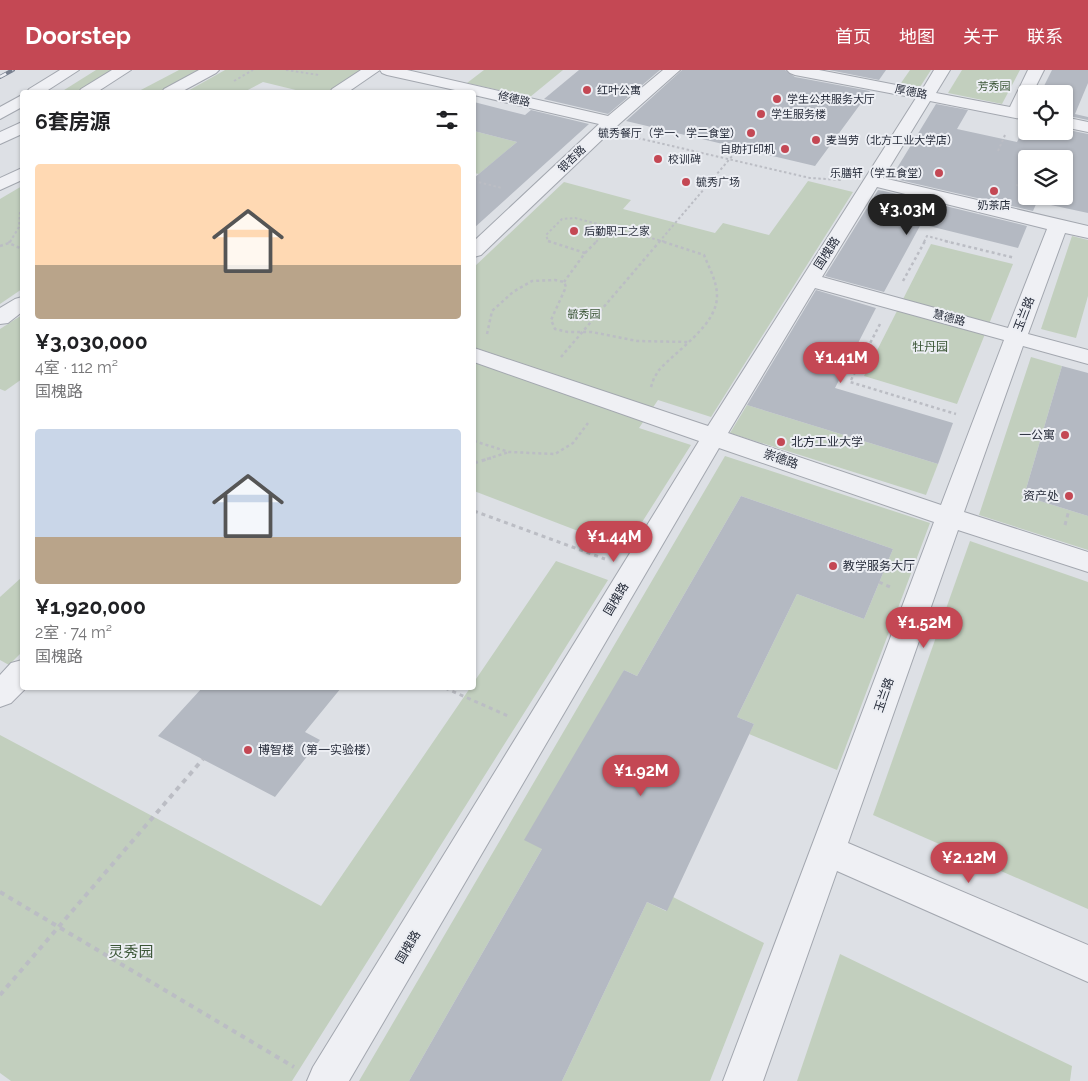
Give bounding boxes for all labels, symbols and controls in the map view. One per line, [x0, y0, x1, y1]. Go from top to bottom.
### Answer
text: Doorstep [25, 21, 131, 50]
text: 首页 [835, 26, 871, 47]
text: 地图 [899, 26, 935, 47]
text: 关于 [963, 26, 999, 47]
text: 联系 [1027, 26, 1063, 47]
park label: 芳秀园 [978, 80, 1011, 93]
street label: 厚德路 [894, 82, 928, 102]
marker: 红叶公寓 [581, 84, 593, 96]
place label: 红叶公寓 [597, 84, 641, 97]
map controls [1018, 85, 1073, 205]
button: locate [1018, 85, 1073, 140]
street label: 修德路 [496, 89, 532, 109]
marker: 学生公共服务大厅 [771, 93, 783, 105]
place label: 学生公共服务大厅 [787, 93, 875, 106]
icon: filters [433, 106, 461, 134]
marker: 学生服务楼 [755, 108, 767, 120]
place label: 学生服务楼 [771, 108, 826, 121]
text: 6套房源 [35, 109, 111, 134]
place label: 毓秀餐厅（学一、学二食堂） [598, 127, 741, 140]
marker: 毓秀餐厅（学一、学二食堂） [745, 127, 757, 139]
marker: 麦当劳（北方工业大学店） [810, 134, 822, 146]
place label: 麦当劳（北方工业大学店） [826, 134, 958, 147]
street label: 银杏路 [556, 143, 588, 175]
place label: 自助打印机 [720, 143, 775, 156]
marker: 自助打印机 [779, 143, 791, 155]
button: layers [1018, 150, 1073, 205]
marker: 校训碑 [652, 153, 664, 165]
place label: 校训碑 [668, 153, 701, 166]
place label: 乐膳轩（学五食堂） [830, 167, 929, 180]
marker: 乐膳轩（学五食堂） [933, 167, 945, 179]
marker: 毓秀广场 [680, 176, 692, 188]
place label: 毓秀广场 [696, 176, 740, 189]
marker: 奶茶店 [988, 185, 1000, 197]
pin: ¥3.03M [866, 194, 948, 236]
icon: home [203, 196, 293, 286]
place label: 奶茶店 [978, 199, 1011, 212]
text: ¥3.03M [879, 200, 935, 219]
marker: 后勤职工之家 [568, 225, 580, 237]
place label: 后勤职工之家 [584, 225, 650, 238]
street label: 国槐路 [811, 234, 843, 272]
street label: 玉兰路 [1011, 295, 1037, 333]
street label: 慧德路 [931, 307, 967, 329]
park label: 毓秀园 [568, 308, 601, 321]
text: ¥3,030,000 [35, 329, 148, 354]
park label: 牡丹园 [912, 340, 948, 354]
pin: ¥1.41M [800, 342, 882, 384]
text: ¥1.41M [814, 348, 868, 367]
text: 4室 · 112 m² [35, 358, 118, 377]
text: 国槐路 [35, 382, 83, 401]
place label: 一公寓 [1019, 428, 1055, 442]
marker: 一公寓 [1059, 429, 1071, 441]
place label: 北方工业大学 [791, 435, 863, 449]
marker: 北方工业大学 [775, 436, 787, 448]
street label: 崇德路 [762, 447, 800, 471]
icon: home [203, 461, 293, 551]
place label: 资产处 [1023, 489, 1059, 503]
marker: 资产处 [1063, 490, 1075, 502]
pin: ¥1.44M [573, 520, 655, 563]
text: ¥1.44M [586, 527, 642, 546]
place label: 教学服务大厅 [843, 559, 915, 573]
marker: 教学服务大厅 [827, 560, 839, 572]
street label: 国槐路 [601, 580, 631, 618]
text: ¥1,920,000 [35, 594, 146, 619]
pin: ¥1.52M [883, 606, 965, 649]
text: ¥1.52M [897, 613, 951, 632]
text: 2室 · 74 m² [35, 623, 112, 642]
text: 国槐路 [35, 647, 83, 666]
street label: 玉兰路 [872, 676, 896, 714]
place label: 博智楼（第一实验楼） [258, 743, 378, 757]
marker: 博智楼（第一实验楼） [242, 744, 254, 756]
pin: ¥1.92M [600, 754, 682, 797]
text: ¥1.92M [613, 761, 669, 780]
pin: ¥2.12M [928, 842, 1010, 884]
text: ¥2.12M [942, 848, 996, 867]
street label: 国槐路 [393, 928, 423, 966]
park label: 灵秀园 [108, 943, 154, 961]

